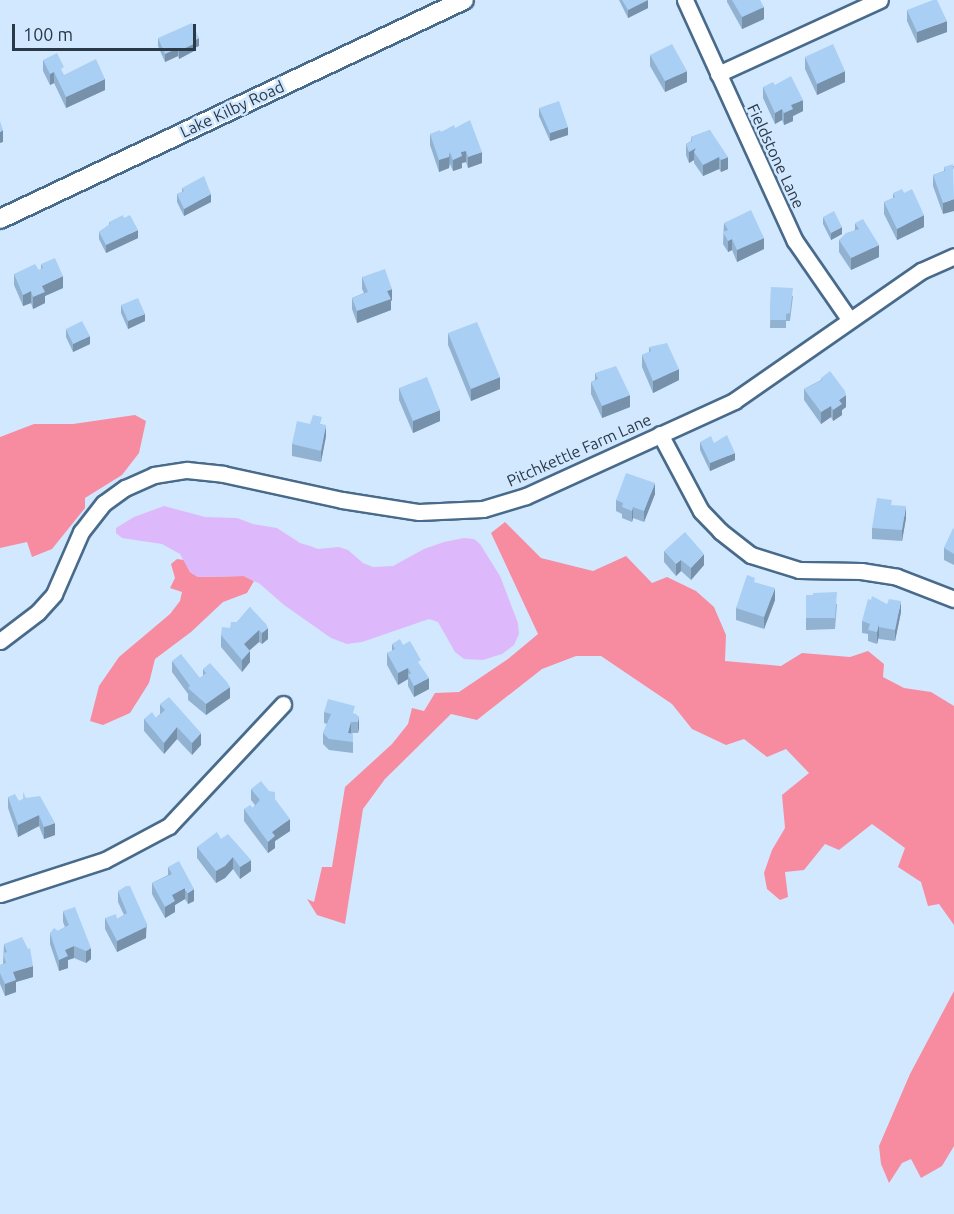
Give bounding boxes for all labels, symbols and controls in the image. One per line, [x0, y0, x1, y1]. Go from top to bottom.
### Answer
scale bar [15, 12, 200, 50]
text: 100 m [23, 24, 73, 44]
street label: Lake Kilby Road [177, 77, 287, 141]
street label: Fieldstone Lane [743, 101, 809, 211]
street label: Pitchkettle Farm Lane [504, 409, 654, 491]

